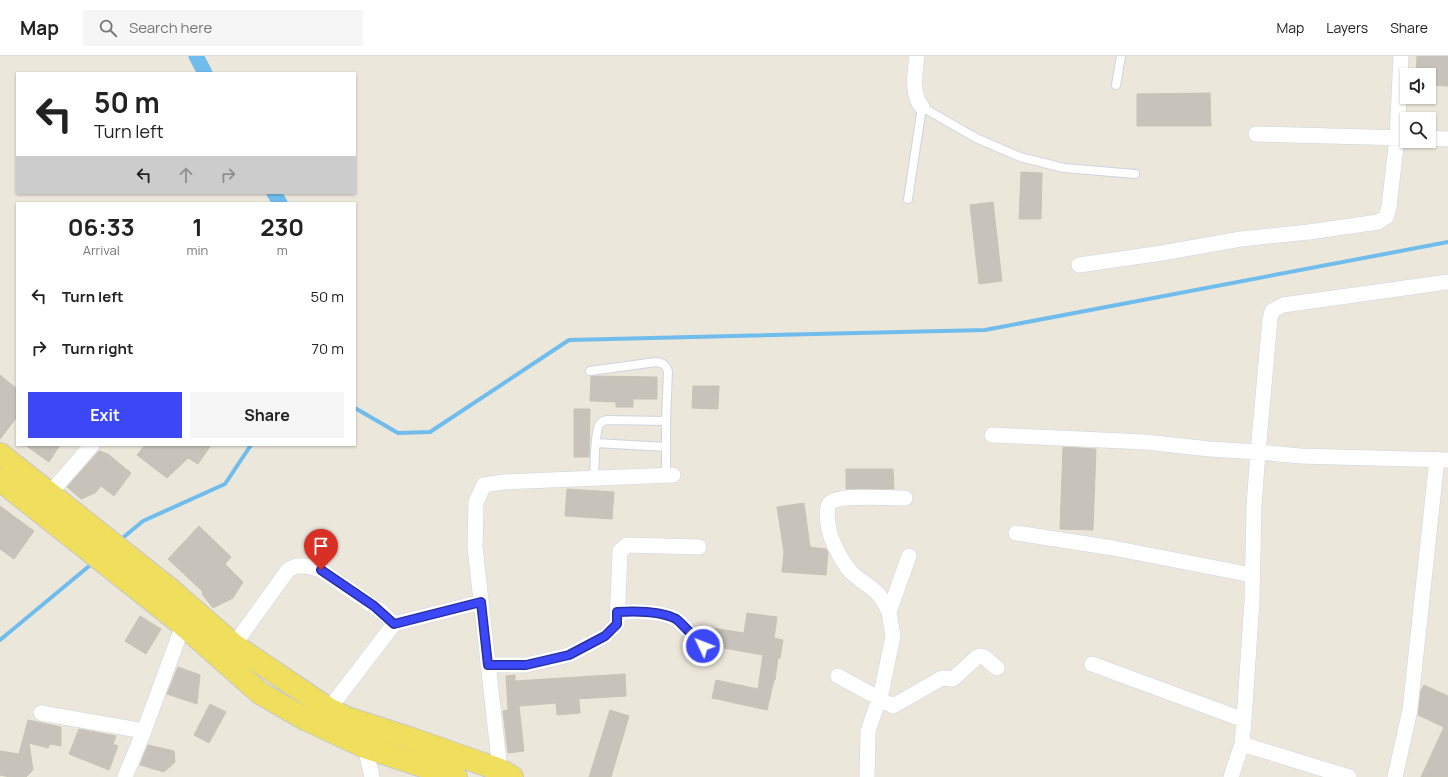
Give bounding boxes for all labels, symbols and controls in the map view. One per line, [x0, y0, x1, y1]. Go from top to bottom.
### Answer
search box [83, 10, 363, 46]
text: Map [20, 15, 59, 41]
icon: search [97, 17, 119, 39]
text: Search here [129, 17, 212, 38]
text: Map [1276, 18, 1304, 37]
text: Layers [1326, 18, 1368, 37]
text: Share [1390, 18, 1428, 37]
map controls [1400, 68, 1436, 148]
button: sound [1400, 68, 1436, 104]
text: 50 m [94, 83, 160, 121]
icon: left [28, 88, 80, 140]
button: search [1400, 112, 1436, 148]
text: Turn left [94, 119, 164, 143]
icon: left [133, 164, 155, 186]
icon: ahead [175, 164, 197, 186]
icon: right [217, 164, 239, 186]
text: 06:33 [68, 210, 135, 243]
text: 1 [192, 210, 203, 243]
text: 230 [260, 210, 304, 243]
text: Arrival [83, 241, 120, 259]
text: min [187, 241, 208, 259]
text: m [277, 241, 288, 259]
icon: left [28, 285, 50, 307]
text: Turn left [62, 286, 124, 307]
text: 50 m [310, 286, 344, 307]
icon: right [28, 337, 50, 359]
text: Turn right [62, 338, 133, 359]
text: 70 m [312, 338, 344, 359]
button: Exit [28, 392, 182, 438]
button: Share [190, 392, 344, 438]
pin [304, 529, 338, 570]
icon: arrive [310, 535, 332, 557]
position arrow [682, 625, 724, 667]

